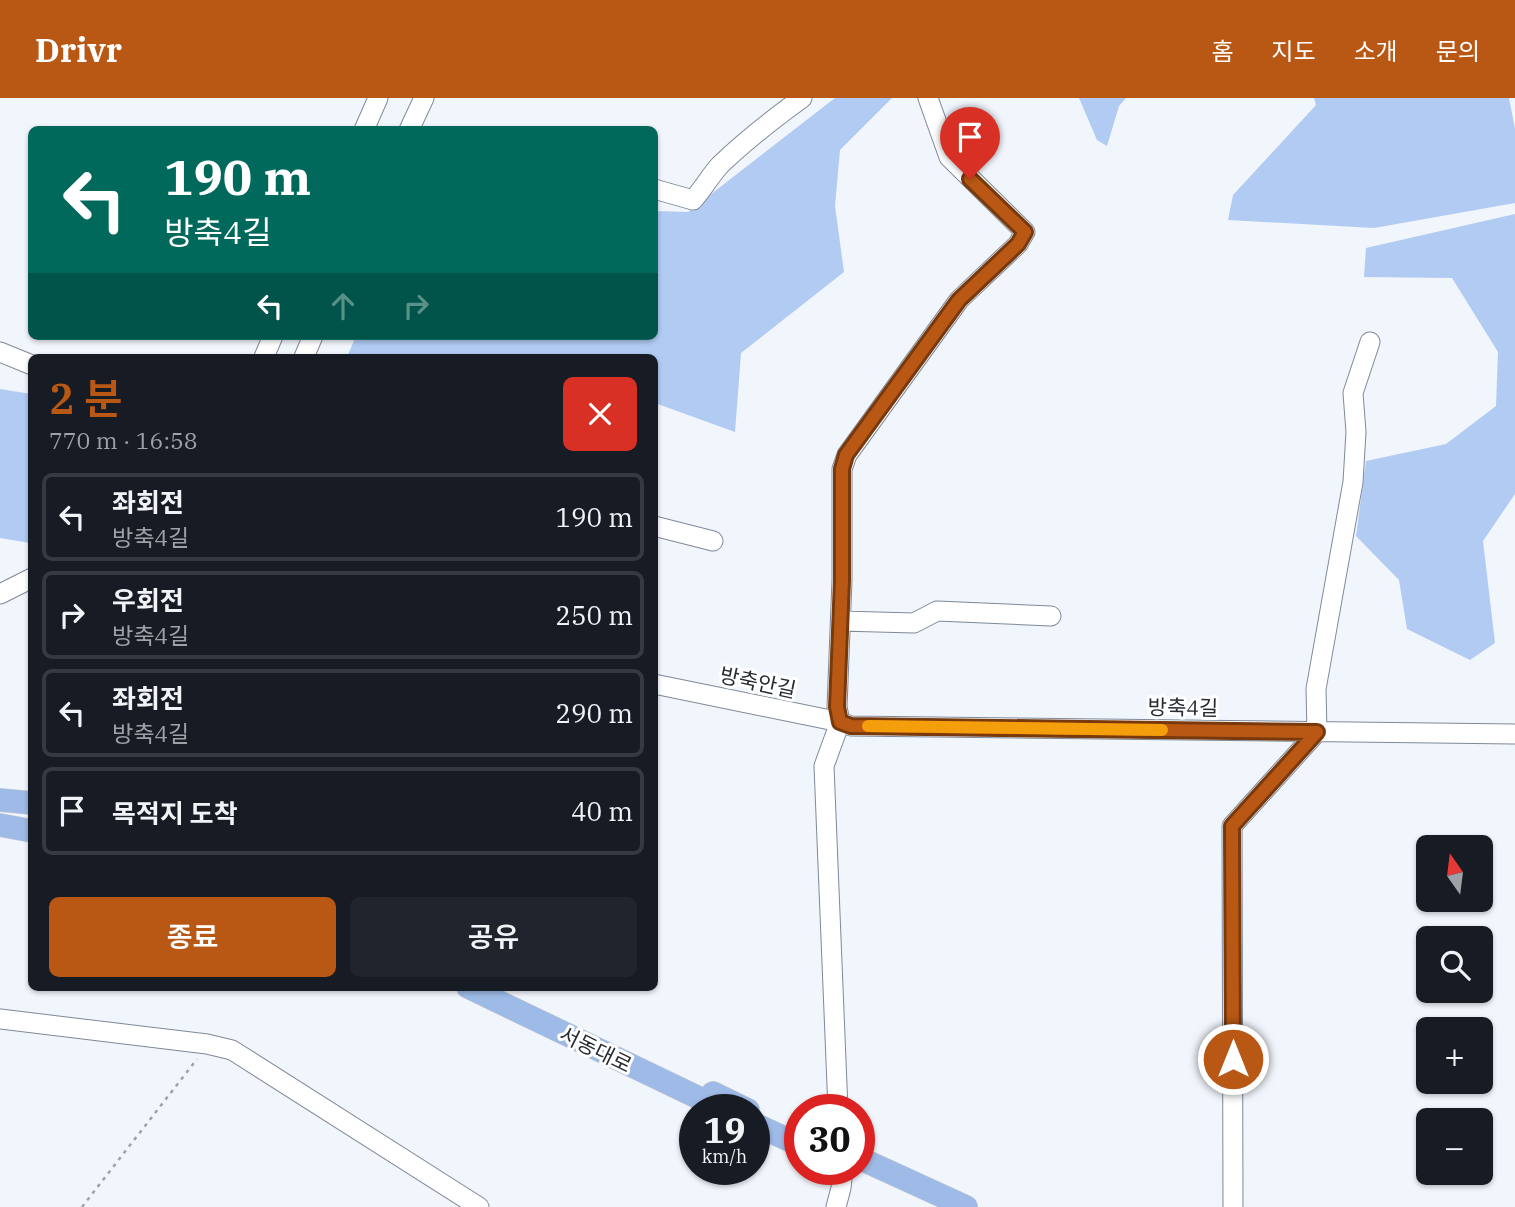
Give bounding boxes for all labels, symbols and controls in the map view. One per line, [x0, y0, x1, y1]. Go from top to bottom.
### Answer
text: Drivr [35, 28, 122, 71]
text: 홈 [1211, 35, 1233, 67]
text: 지도 [1271, 35, 1316, 67]
text: 소개 [1354, 35, 1398, 67]
text: 문의 [1436, 35, 1480, 67]
pin [940, 107, 1000, 179]
icon: arrive [951, 118, 989, 156]
text: 190 m [164, 145, 311, 208]
icon: left [49, 154, 140, 245]
text: 방축4길 [164, 211, 272, 253]
icon: left [251, 287, 289, 325]
icon: ahead [324, 287, 362, 325]
icon: right [397, 287, 435, 325]
text: 2 분 [49, 371, 123, 426]
button: close [563, 377, 637, 451]
text: 770 m · 16:58 [49, 425, 198, 455]
text: 좌회전 [112, 485, 184, 519]
icon: left [53, 498, 91, 536]
text: 190 m [555, 500, 633, 534]
text: 방축4길 [112, 522, 189, 552]
text: 우회전 [112, 583, 184, 617]
icon: right [53, 596, 91, 634]
text: 250 m [555, 598, 633, 632]
text: 방축4길 [112, 620, 189, 650]
street label: 방축안길 [717, 660, 799, 704]
text: 좌회전 [112, 681, 184, 715]
street label: 방축4길 [1147, 692, 1219, 722]
icon: left [53, 694, 91, 732]
text: 290 m [555, 696, 633, 730]
text: 방축4길 [112, 718, 189, 748]
icon: arrive [53, 792, 91, 830]
text: 40 m [571, 794, 633, 828]
text: 목적지 도착 [112, 796, 238, 830]
north arrow [1416, 835, 1493, 912]
map controls [1416, 835, 1493, 1185]
button: 종료 [49, 897, 336, 977]
button: 공유 [350, 897, 637, 977]
button: search [1416, 926, 1493, 1003]
button: + [1416, 1017, 1493, 1094]
street label: 서동대로 [555, 1019, 637, 1079]
position arrow [1196, 1022, 1270, 1096]
speed limit sign: 30 [784, 1094, 875, 1185]
text: 19 [703, 1107, 746, 1153]
button: − [1416, 1108, 1493, 1185]
text: km/h [702, 1145, 747, 1168]

